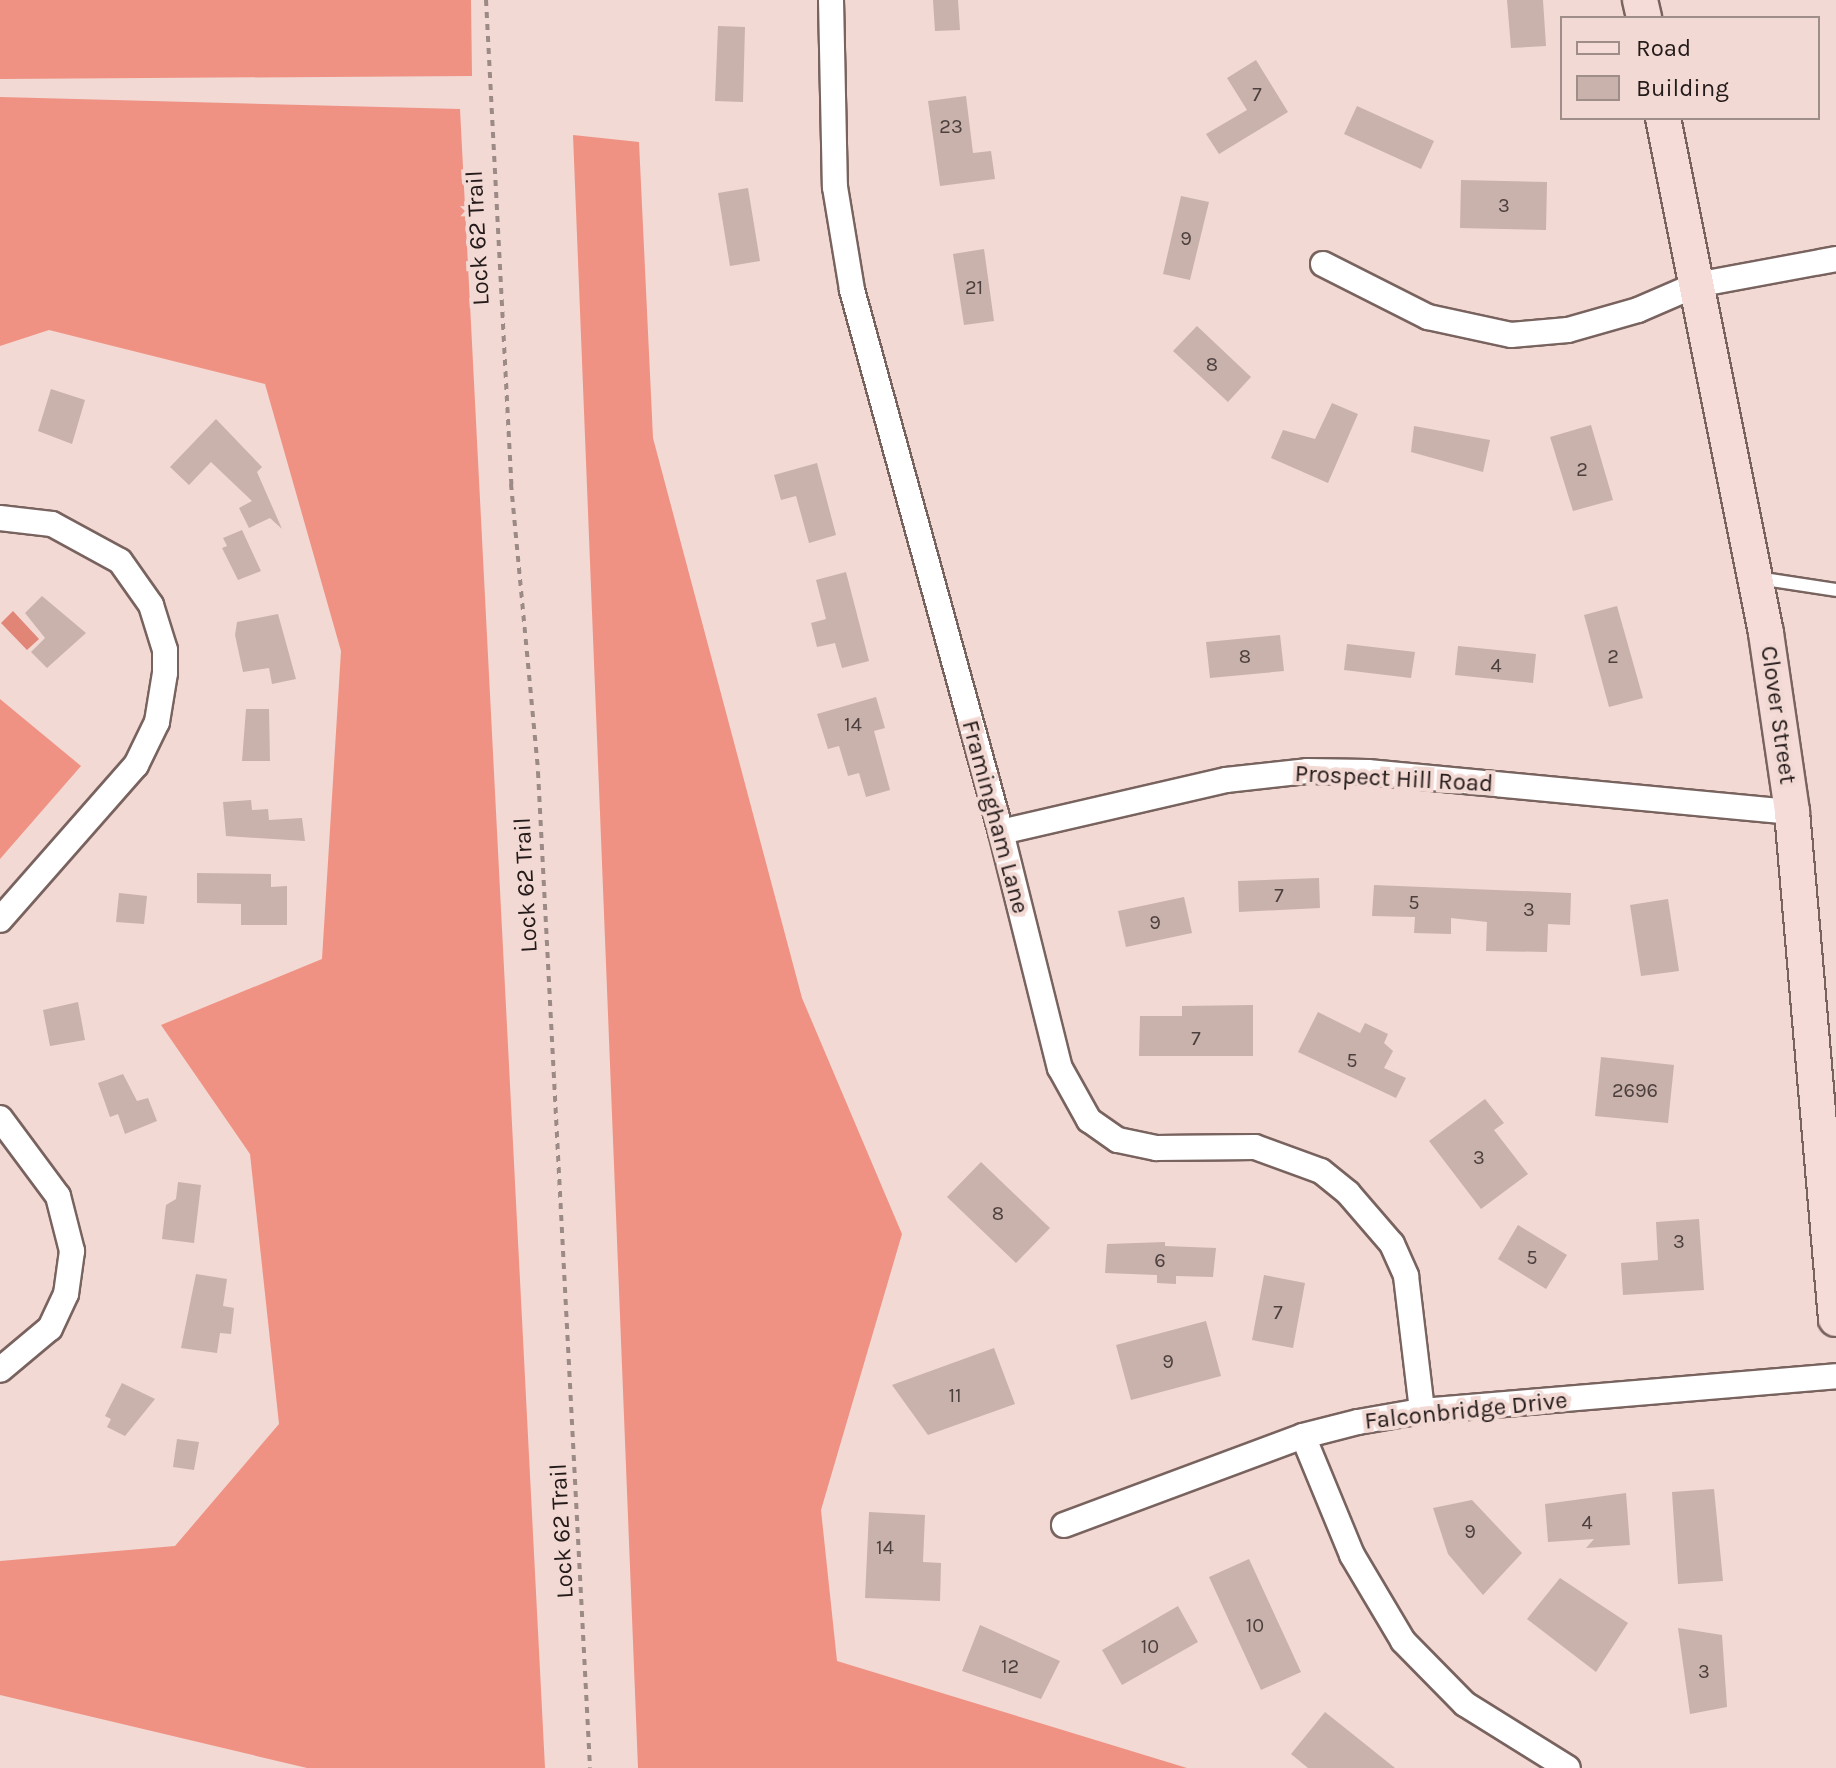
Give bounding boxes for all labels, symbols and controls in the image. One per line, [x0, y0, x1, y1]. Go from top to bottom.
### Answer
legend [1560, 16, 1820, 120]
text: Road [1636, 34, 1691, 62]
text: Building [1636, 74, 1729, 102]
house number: 7 [1252, 82, 1262, 106]
house number: 23 [939, 114, 963, 138]
street label: Lock 62 Trail [460, 170, 496, 306]
house number: 3 [1498, 193, 1510, 217]
house number: 9 [1180, 226, 1192, 250]
house number: 21 [965, 275, 983, 299]
house number: 8 [1206, 352, 1218, 376]
house number: 2 [1576, 457, 1588, 481]
house number: 8 [1239, 644, 1251, 668]
house number: 2 [1607, 644, 1619, 668]
street label: Clover Street [1754, 644, 1802, 786]
house number: 4 [1490, 653, 1502, 677]
house number: 14 [844, 712, 862, 736]
street label: Framingham Lane [955, 717, 1035, 917]
street label: Prospect Hill Road [1294, 759, 1494, 799]
street label: Lock 62 Trail [508, 817, 544, 953]
house number: 7 [1274, 883, 1284, 907]
house number: 5 [1408, 890, 1420, 914]
house number: 3 [1523, 897, 1535, 921]
house number: 9 [1149, 910, 1161, 934]
house number: 7 [1191, 1026, 1201, 1050]
house number: 5 [1346, 1048, 1358, 1072]
house number: 2696 [1612, 1078, 1658, 1102]
house number: 3 [1473, 1145, 1485, 1169]
house number: 8 [992, 1201, 1004, 1225]
house number: 3 [1673, 1229, 1685, 1253]
house number: 5 [1526, 1245, 1538, 1269]
house number: 6 [1154, 1248, 1166, 1272]
house number: 7 [1273, 1300, 1283, 1324]
house number: 9 [1162, 1349, 1174, 1373]
house number: 11 [948, 1383, 962, 1407]
street label: Falconbridge Drive [1363, 1386, 1569, 1436]
street label: Lock 62 Trail [544, 1463, 580, 1599]
house number: 4 [1581, 1510, 1593, 1534]
house number: 9 [1464, 1519, 1476, 1543]
house number: 14 [876, 1535, 894, 1559]
house number: 10 [1246, 1613, 1264, 1637]
house number: 10 [1141, 1634, 1159, 1658]
house number: 12 [1001, 1654, 1019, 1678]
house number: 3 [1698, 1659, 1710, 1683]

